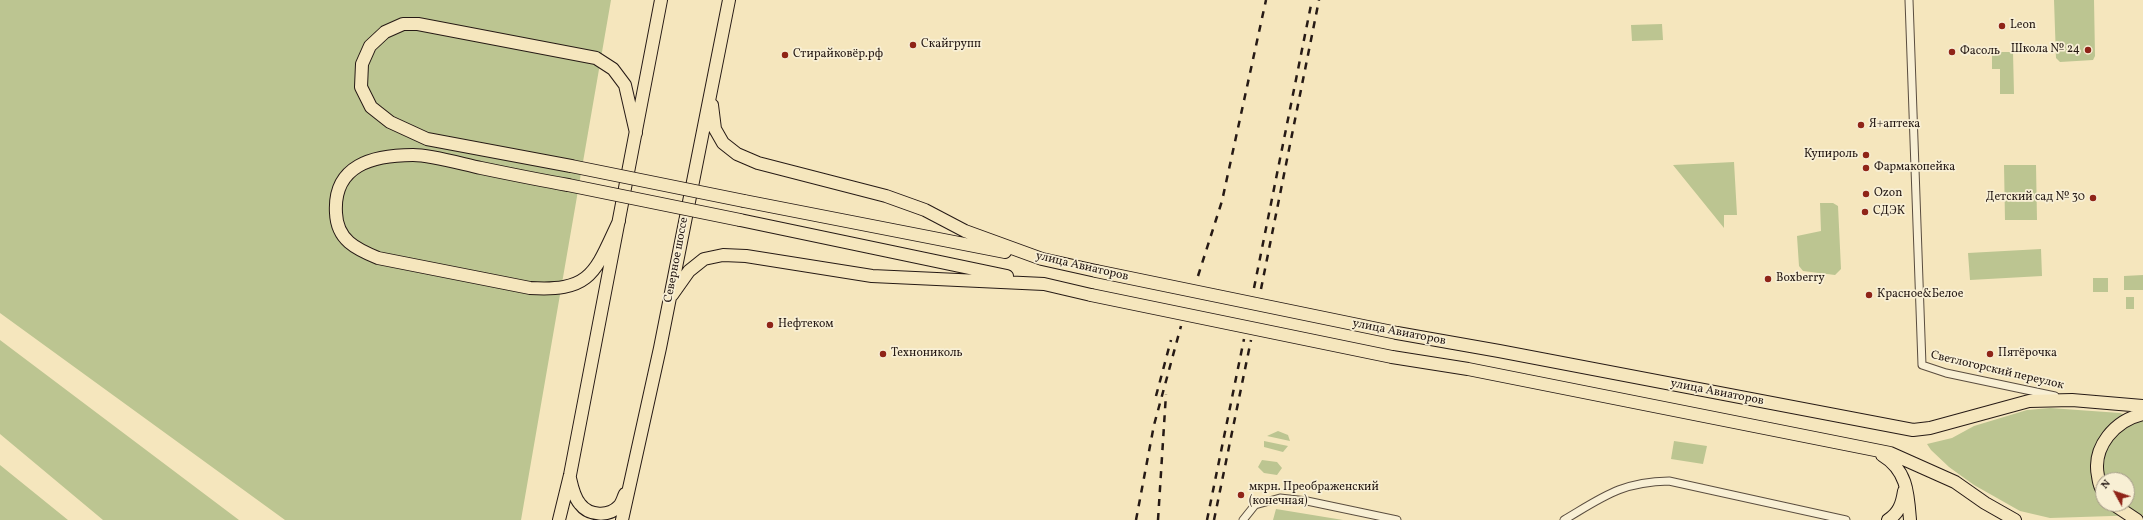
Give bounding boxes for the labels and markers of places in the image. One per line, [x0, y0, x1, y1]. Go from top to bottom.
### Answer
place label: Leon [2010, 19, 2036, 33]
marker: Leon [1997, 21, 2007, 31]
place label: Скайгрупп [921, 38, 981, 52]
marker: Скайгрупп [908, 40, 918, 50]
place label: Школа № 24 [2011, 43, 2080, 57]
place label: Фасоль [1960, 45, 2000, 59]
marker: Школа № 24 [2083, 45, 2093, 55]
marker: Фасоль [1947, 47, 1957, 57]
place label: Стирайковёр.рф [793, 48, 883, 62]
marker: Стирайковёр.рф [780, 50, 790, 60]
place label: Я+аптека [1869, 118, 1920, 132]
marker: Я+аптека [1856, 120, 1866, 130]
place label: Купироль [1804, 148, 1858, 162]
marker: Купироль [1861, 150, 1871, 160]
place label: Фармакопейка [1874, 161, 1955, 175]
marker: Фармакопейка [1861, 163, 1871, 173]
place label: Ozon [1874, 187, 1902, 201]
marker: Ozon [1861, 189, 1871, 199]
place label: Детский сад № 30 [1986, 191, 2085, 205]
marker: Детский сад № 30 [2088, 193, 2098, 203]
place label: СДЭК [1873, 205, 1905, 219]
marker: СДЭК [1860, 207, 1870, 217]
place label: Boxberry [1776, 272, 1825, 286]
marker: Boxberry [1763, 274, 1773, 284]
place label: Красное&Белое [1877, 288, 1963, 302]
marker: Красное&Белое [1864, 290, 1874, 300]
place label: Нефтеком [778, 318, 833, 332]
marker: Нефтеком [765, 320, 775, 330]
place label: Технониколь [891, 347, 963, 361]
place label: Пятёрочка [1998, 347, 2057, 361]
marker: Технониколь [878, 349, 888, 359]
marker: Пятёрочка [1985, 349, 1995, 359]
place label: мкрн. Преображенский (конечная) [1249, 481, 1379, 509]
marker: мкрн. Преображенский (конечная) [1236, 490, 1246, 500]

